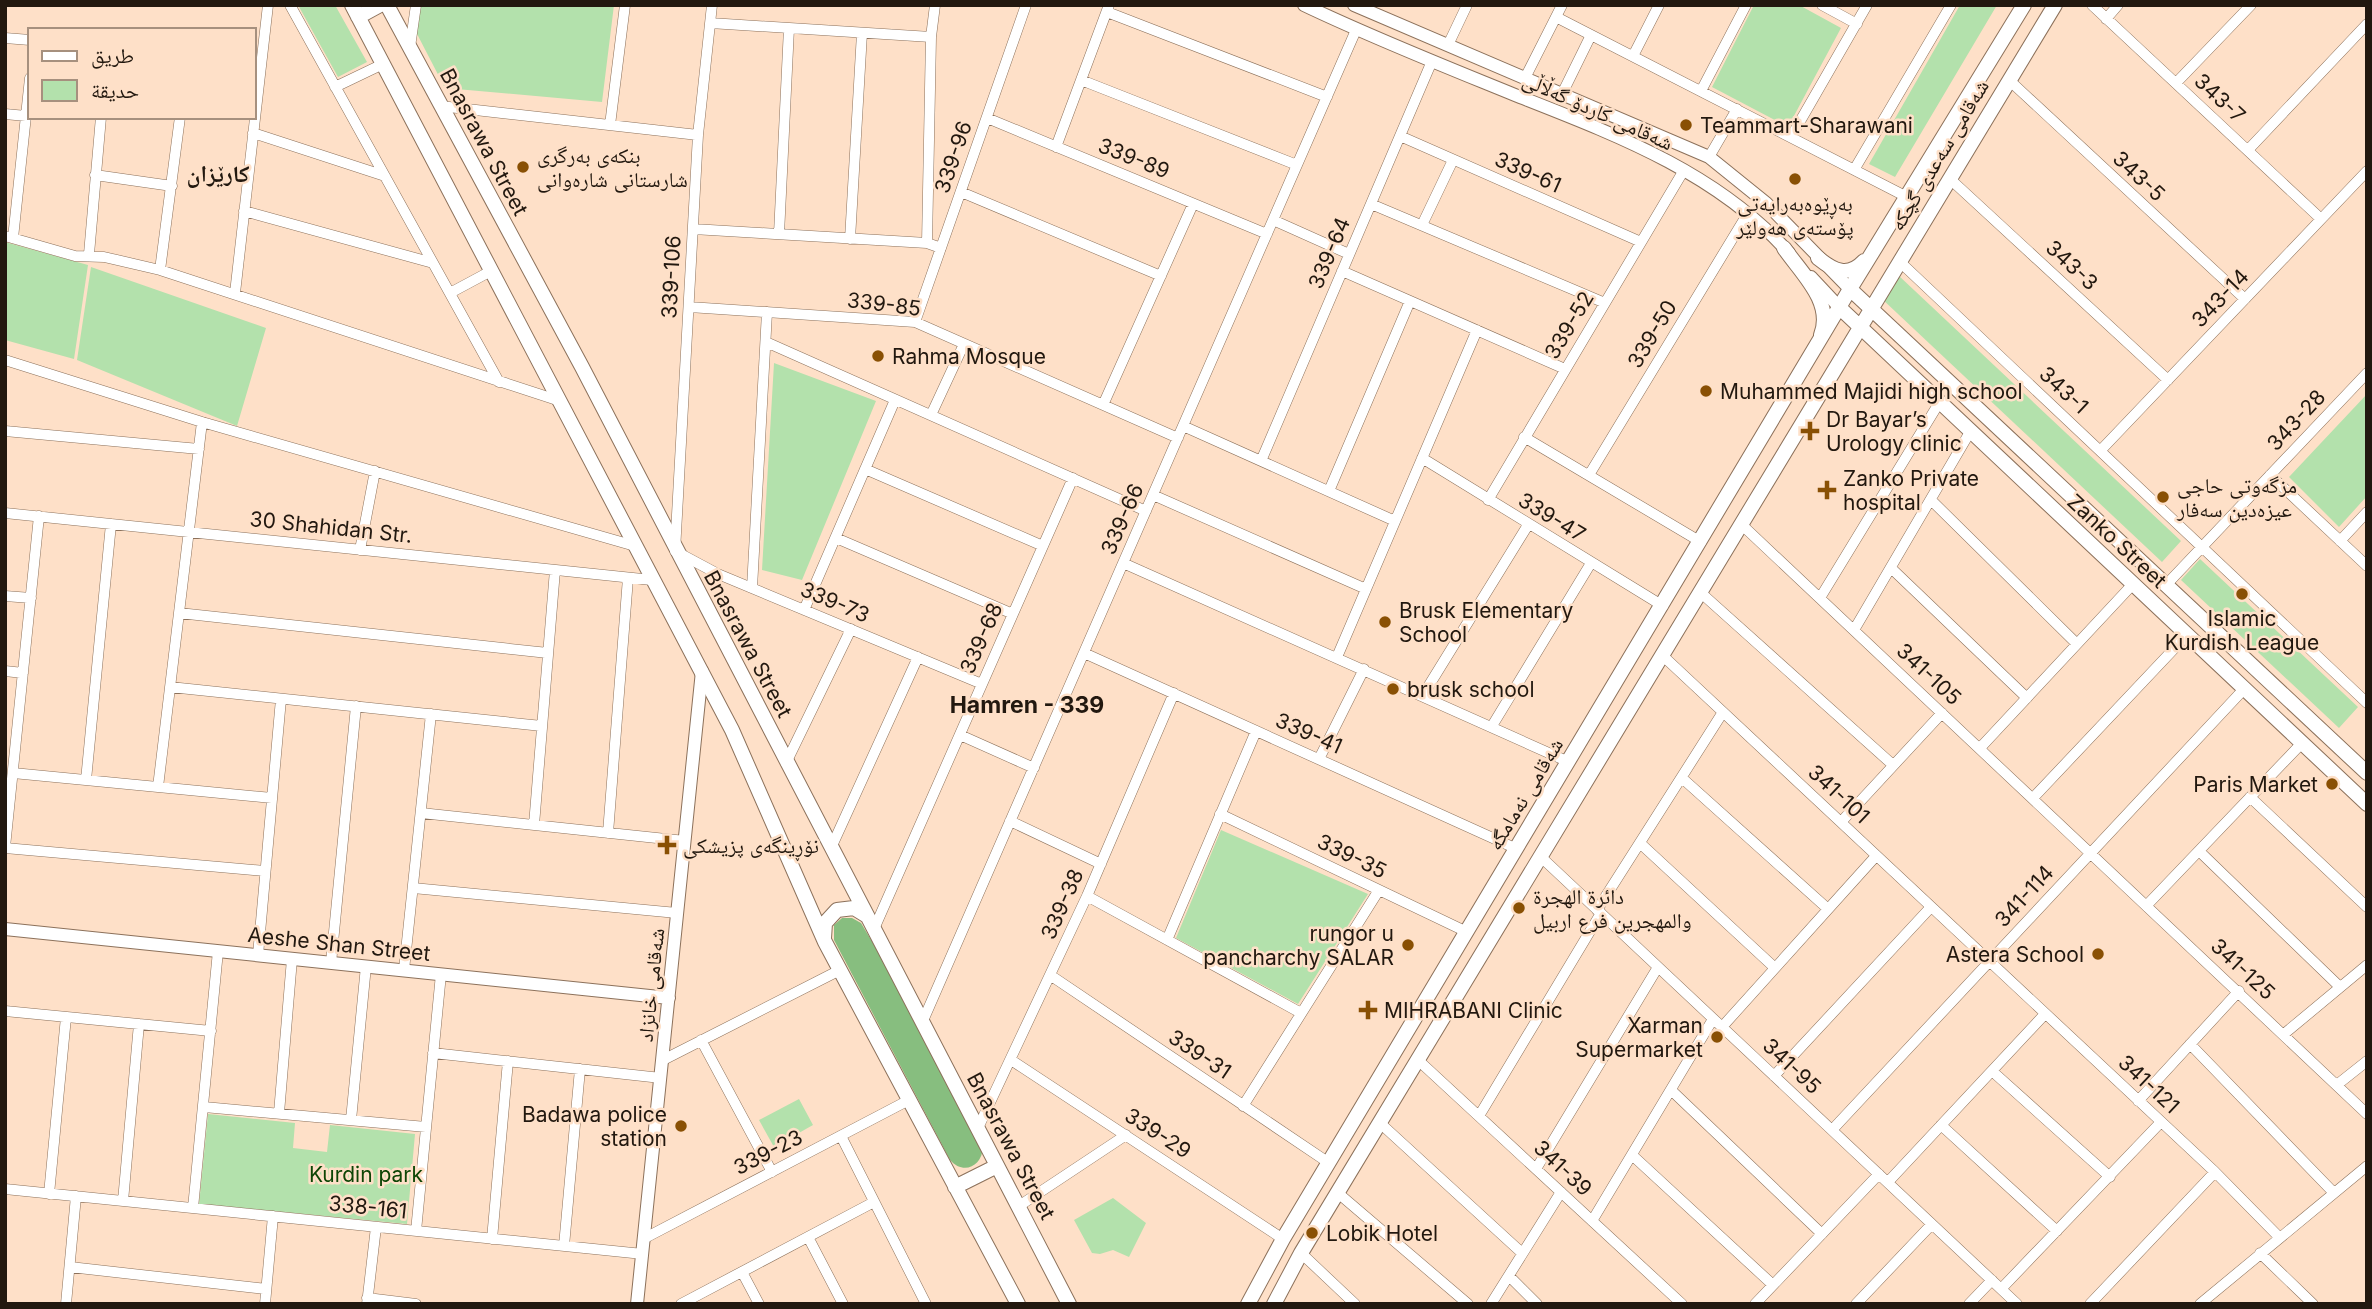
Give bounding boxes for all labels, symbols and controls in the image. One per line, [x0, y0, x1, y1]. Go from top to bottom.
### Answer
legend [28, 28, 256, 119]
text: طريق [91, 43, 134, 69]
street label: Bnasrawa Street [435, 64, 533, 220]
street label: شەقامی کاردۆ گەڵاڵی [1519, 66, 1677, 156]
street label: 343-7 [2189, 68, 2251, 128]
street label: شەقامی سەعدی گچکە [1884, 75, 1995, 236]
text: حديقة [91, 78, 139, 103]
place label: Teammart-Sharawani [1700, 113, 1913, 138]
marker: Teammart-Sharawani [1678, 117, 1694, 133]
street label: 339-96 [929, 118, 977, 196]
street label: 339-89 [1095, 132, 1173, 184]
place label: بنكەی بەرگری شارستانی شارەوانی [537, 143, 688, 193]
street label: 339-61 [1491, 146, 1565, 198]
street label: 343-5 [2108, 146, 2170, 206]
marker: بنكەی بەرگری شارستانی شارەوانی [515, 159, 531, 175]
district label: کارێزان [187, 160, 249, 188]
marker: بەڕێوەبەرایەتی پۆستەی هەولێر [1787, 171, 1803, 187]
place label: بەڕێوەبەرایەتی پۆستەی هەولێر [1735, 191, 1854, 240]
street label: 339-64 [1303, 213, 1355, 293]
street label: 339-106 [656, 235, 686, 319]
street label: 343-3 [2041, 235, 2103, 295]
street label: 343-14 [2186, 264, 2254, 332]
street label: 339-85 [846, 287, 922, 321]
street label: 339-52 [1539, 287, 1599, 363]
street label: 339-50 [1622, 296, 1682, 372]
place label: Rahma Mosque [892, 344, 1046, 369]
marker: Rahma Mosque [870, 348, 886, 364]
street label: 343-1 [2034, 361, 2094, 419]
place label: Muhammed Majidi high school [1720, 379, 2023, 404]
marker: Muhammed Majidi high school [1698, 383, 1714, 399]
street label: 343-28 [2262, 384, 2330, 456]
place label: Dr Bayar’s Urology clinic [1826, 407, 1962, 456]
marker: Dr Bayar’s Urology clinic [1800, 421, 1820, 441]
place label: Zanko Private hospital [1843, 466, 1979, 515]
place label: مزگەوتی حاجی عیزەدین سەفار [2176, 473, 2297, 523]
street label: 339-66 [1095, 480, 1149, 558]
marker: Zanko Private hospital [1817, 480, 1837, 500]
street label: 339-47 [1514, 487, 1590, 547]
street label: Zanko Street [2062, 489, 2172, 593]
marker: مزگەوتی حاجی عیزەدین سەفار [2155, 489, 2171, 505]
street label: 30 Shahidan Str. [249, 506, 413, 548]
street label: Bnasrawa Street [699, 566, 797, 722]
street label: 339-73 [797, 576, 873, 628]
marker: Islamic Kurdish League [2234, 586, 2250, 602]
place label: Brusk Elementary School [1399, 598, 1574, 647]
street label: 339-68 [954, 599, 1008, 677]
place label: Islamic Kurdish League [2165, 606, 2319, 655]
marker: Brusk Elementary School [1377, 614, 1393, 630]
street label: 341-105 [1892, 638, 1966, 710]
place label: brusk school [1407, 677, 1534, 702]
marker: brusk school [1385, 681, 1401, 697]
district label: Hamren - 339 [950, 691, 1104, 719]
street label: 339-41 [1272, 707, 1346, 759]
street label: شەقامی نەمامگە [1482, 733, 1569, 855]
street label: 341-101 [1803, 759, 1875, 829]
place label: Paris Market [2193, 772, 2318, 797]
marker: Paris Market [2324, 776, 2340, 792]
street label: 339-35 [1313, 829, 1391, 883]
place label: نۆڕینگەی پزیشکی [683, 833, 819, 862]
marker: نۆڕینگەی پزیشکی [657, 835, 677, 855]
street label: 341-114 [1989, 860, 2059, 932]
street label: 339-38 [1035, 865, 1089, 943]
place label: دائرة الهجرة والمهجرين فرع اربيل [1533, 884, 1692, 934]
marker: دائرة الهجرة والمهجرين فرع اربيل [1511, 900, 1527, 916]
place label: rungor u pancharchy SALAR [1203, 921, 1394, 970]
street label: Aeshe Shan Street [246, 922, 432, 966]
street label: شەقامی خانزاد [633, 927, 670, 1043]
street label: 341-125 [2206, 933, 2280, 1005]
marker: rungor u pancharchy SALAR [1400, 937, 1416, 953]
place label: Astera School [1946, 942, 2084, 967]
marker: Astera School [2090, 946, 2106, 962]
place label: MIHRABANI Clinic [1384, 998, 1563, 1023]
marker: MIHRABANI Clinic [1358, 1000, 1378, 1020]
place label: Xarman Supermarket [1575, 1013, 1703, 1062]
street label: 339-31 [1164, 1024, 1236, 1084]
marker: Xarman Supermarket [1709, 1029, 1725, 1045]
street label: 341-95 [1758, 1033, 1826, 1099]
street label: 341-121 [2113, 1050, 2185, 1118]
street label: Bnasrawa Street [962, 1068, 1060, 1224]
place label: Badawa police station [522, 1102, 667, 1151]
street label: 339-29 [1120, 1102, 1196, 1164]
marker: Badawa police station [673, 1118, 689, 1134]
street label: 339-23 [729, 1124, 807, 1180]
street label: 341-39 [1529, 1135, 1597, 1201]
park label: Kurdin park [309, 1162, 424, 1187]
street label: 338-161 [328, 1190, 408, 1224]
place label: Lobik Hotel [1326, 1221, 1438, 1246]
marker: Lobik Hotel [1304, 1225, 1320, 1241]

